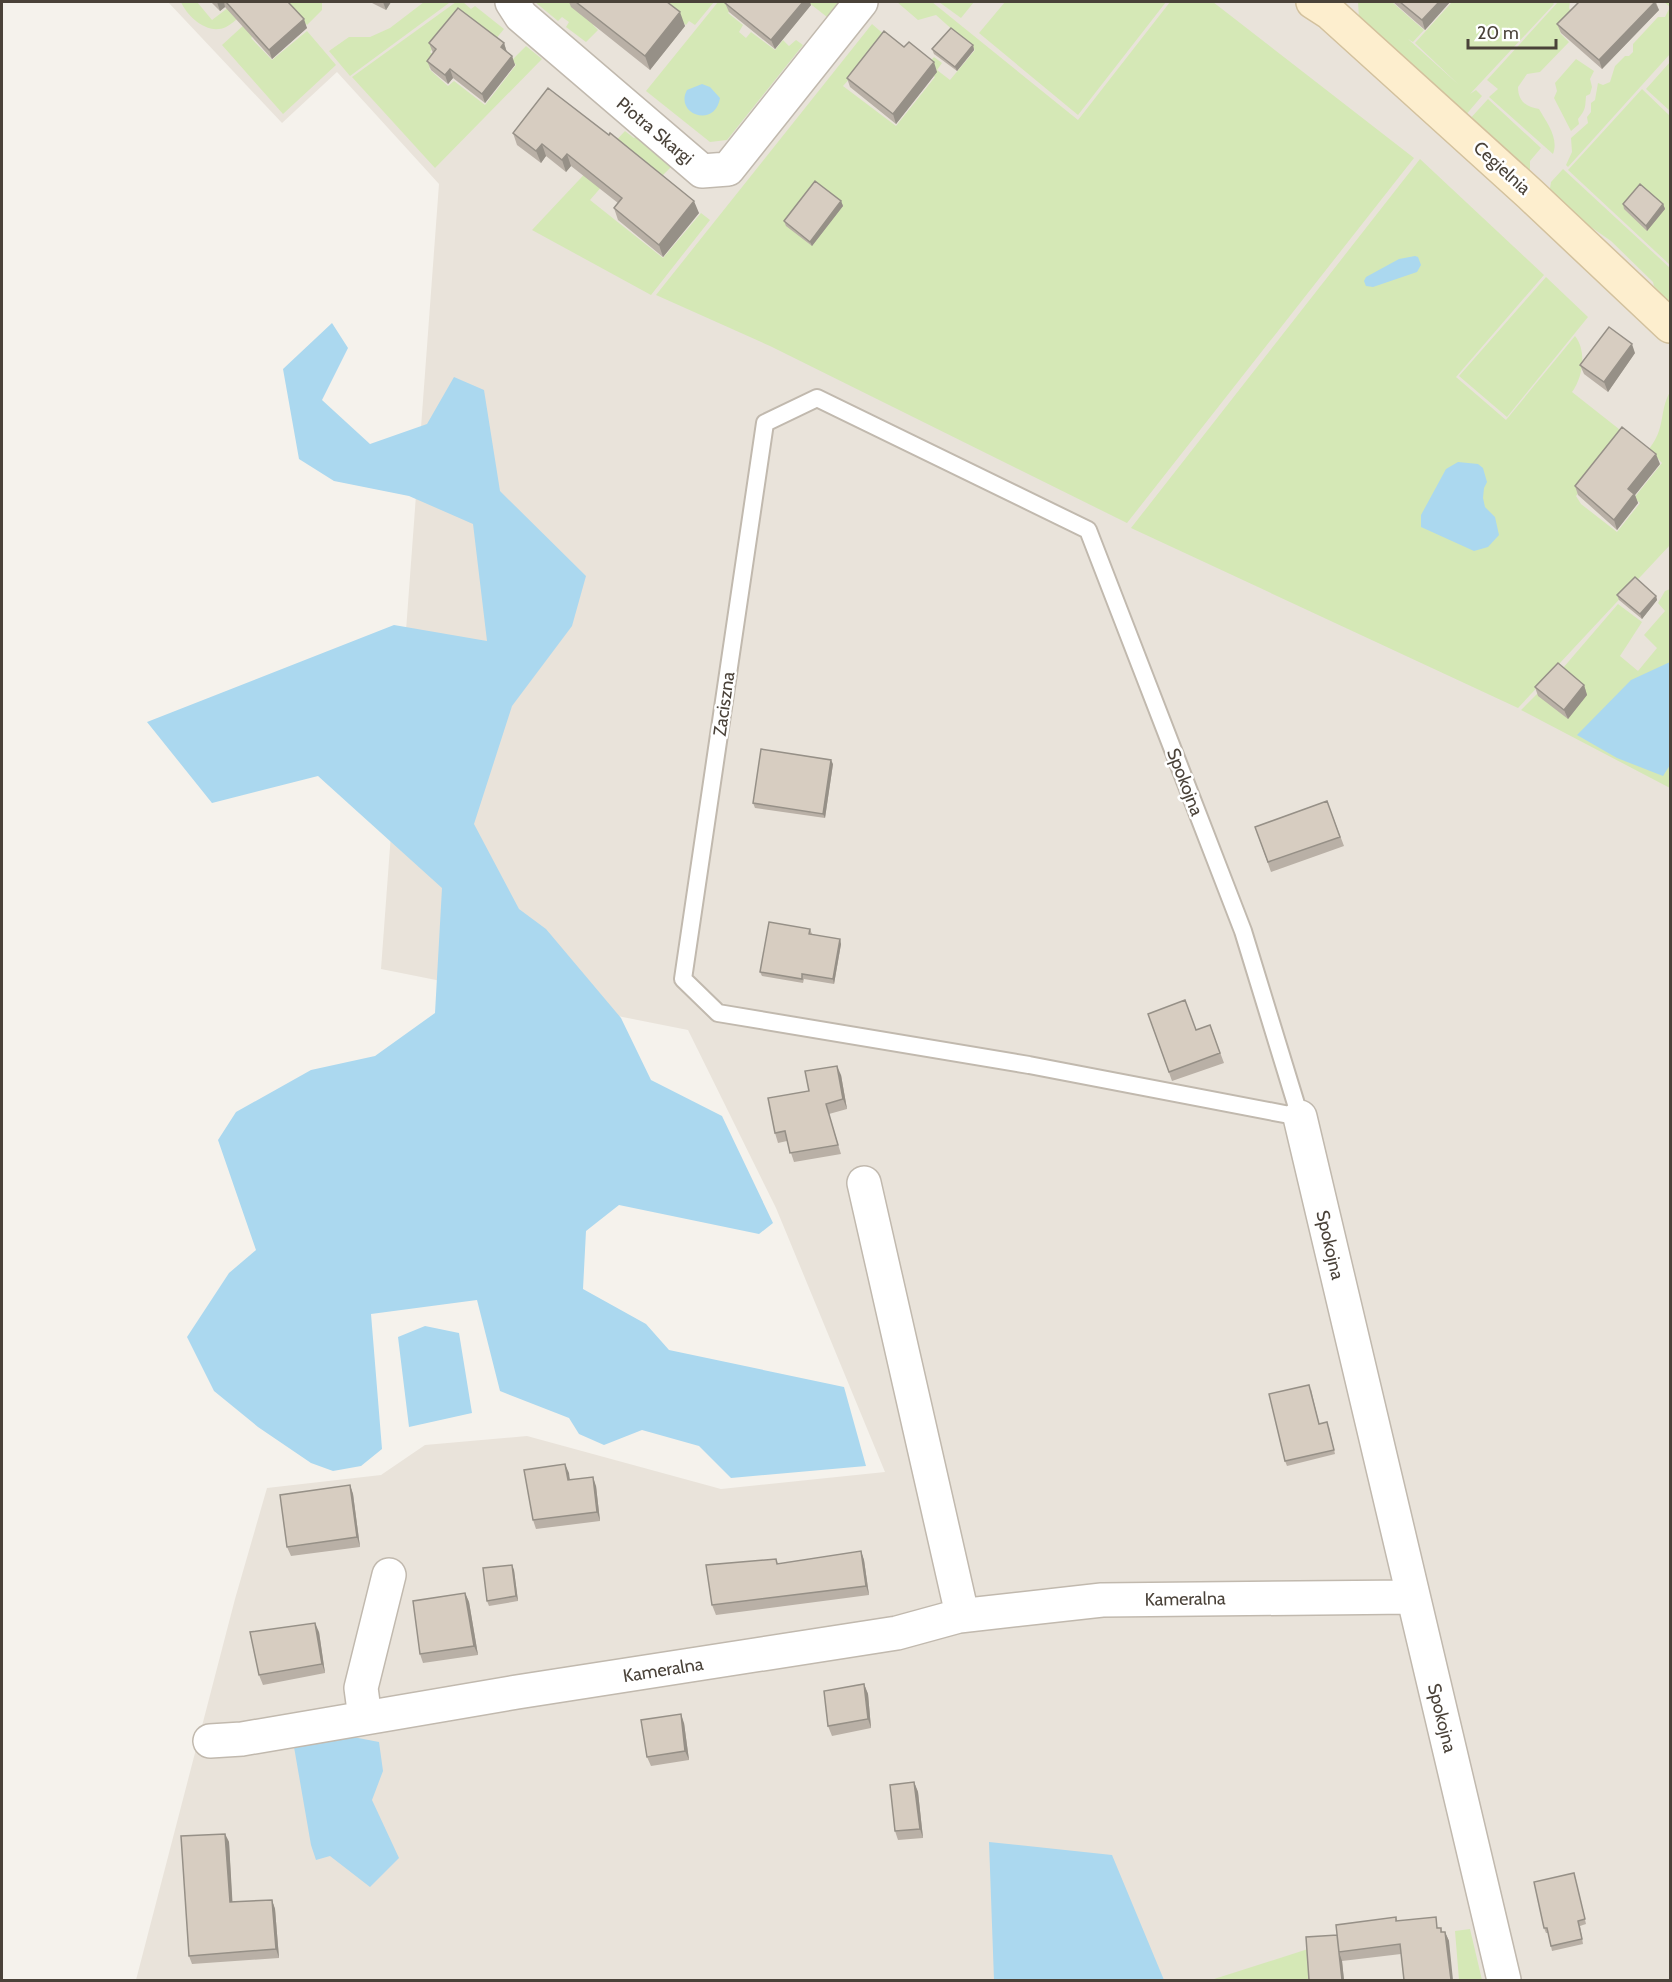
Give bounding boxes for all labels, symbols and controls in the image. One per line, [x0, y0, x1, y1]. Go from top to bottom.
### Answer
scale bar [1468, 12, 1556, 50]
text: 20 m [1477, 22, 1519, 44]
street label: Piotra Skargi [612, 92, 698, 170]
street label: Cegielnia [1469, 137, 1535, 200]
street label: Zaciszna [709, 670, 739, 738]
street label: Spokojna [1162, 745, 1208, 819]
street label: Spokojna [1311, 1208, 1349, 1282]
street label: Kameralna [1144, 1587, 1226, 1611]
street label: Kameralna [621, 1653, 705, 1687]
street label: Spokojna [1423, 1681, 1461, 1755]

